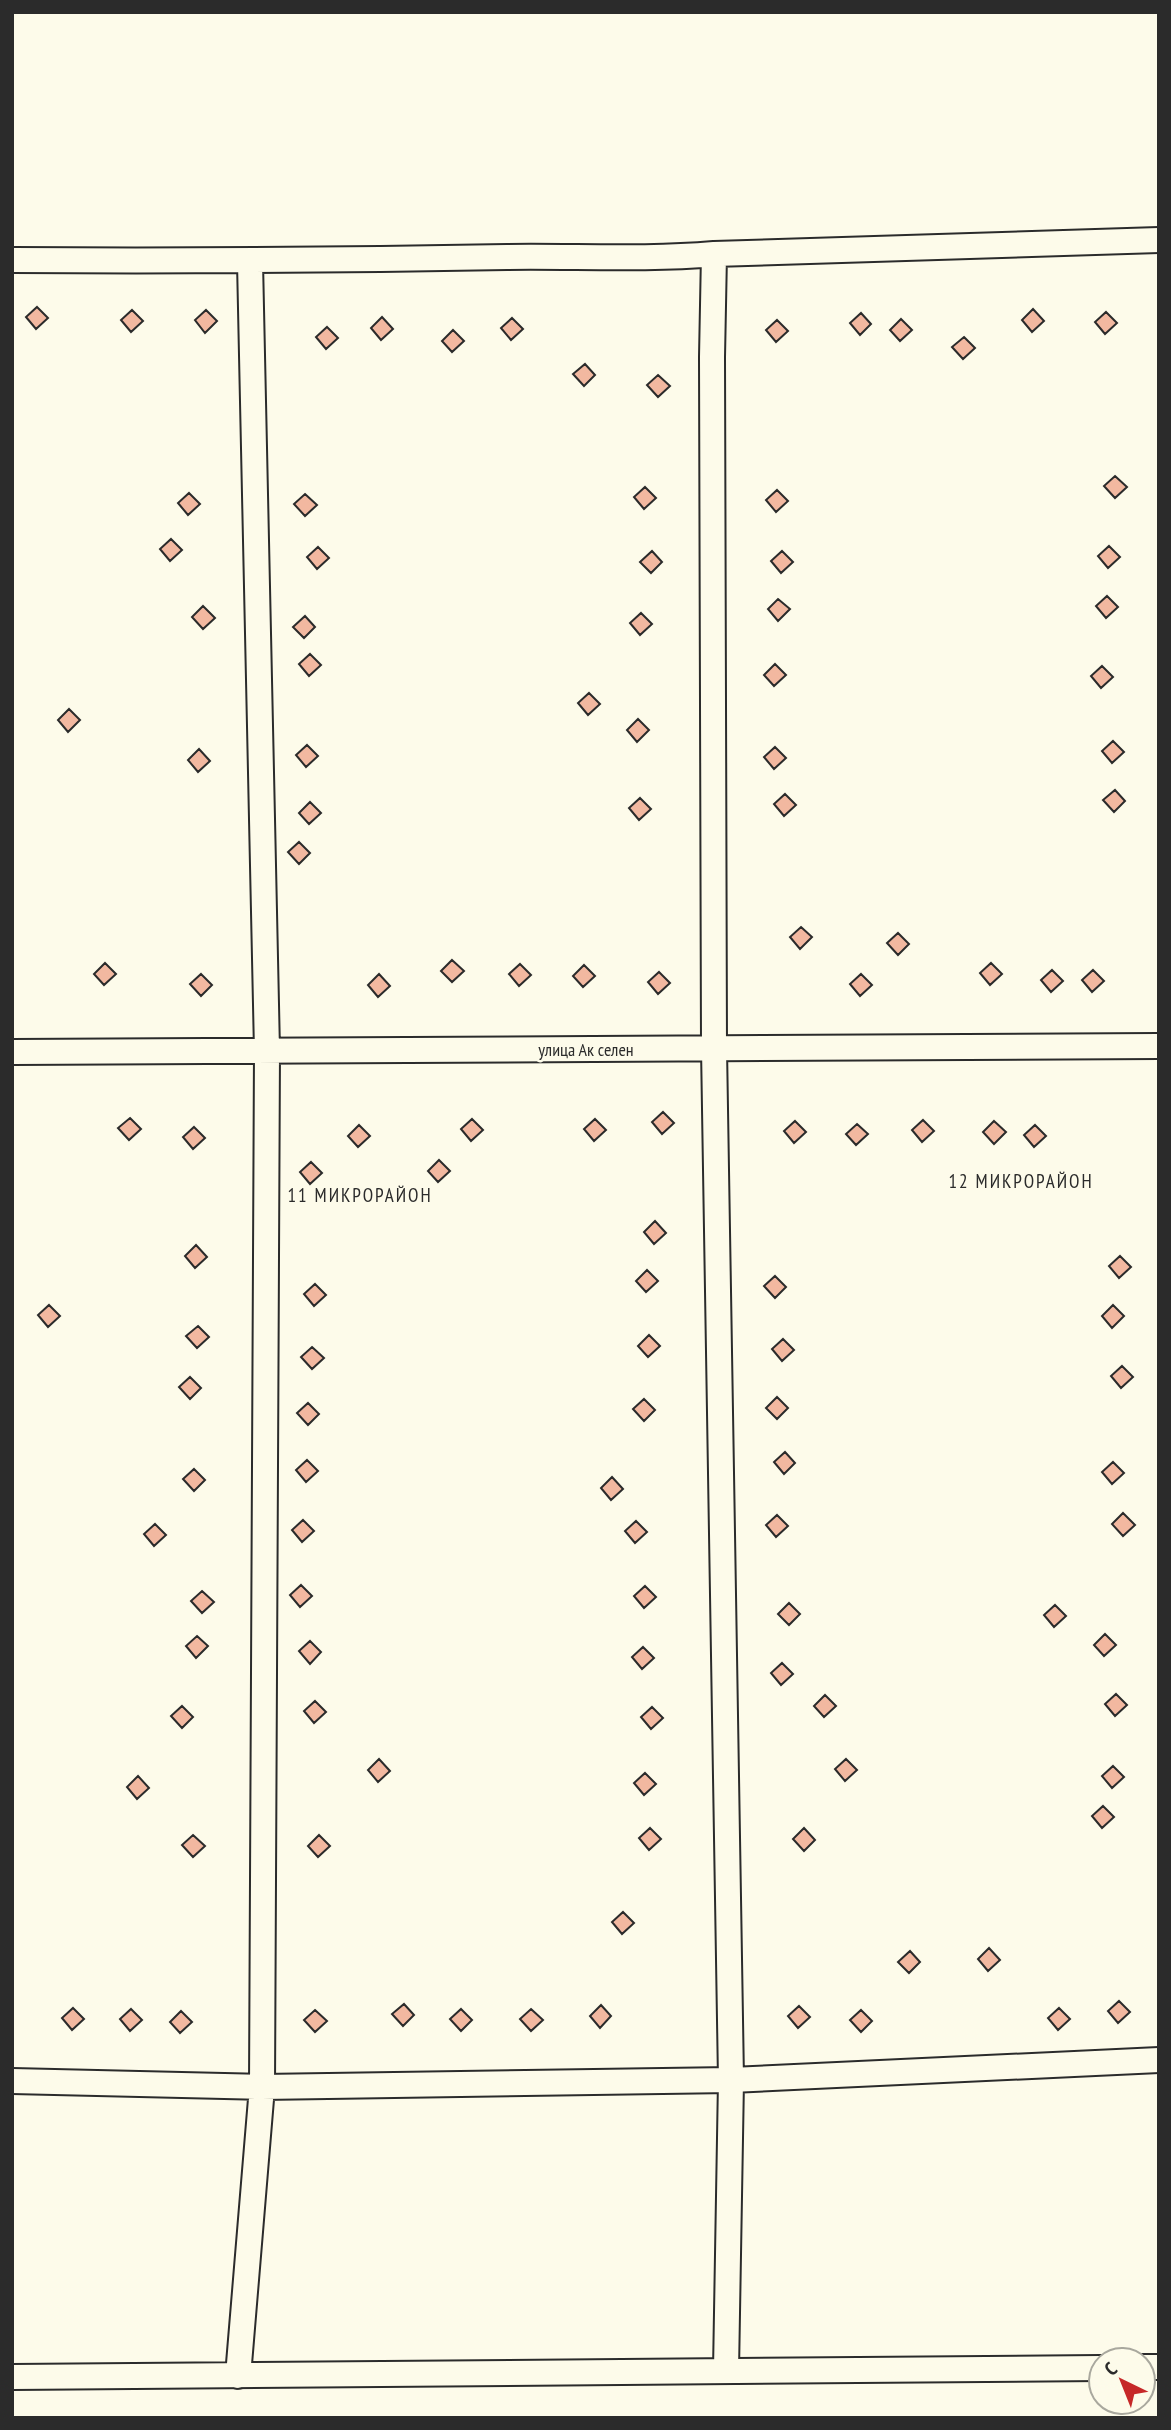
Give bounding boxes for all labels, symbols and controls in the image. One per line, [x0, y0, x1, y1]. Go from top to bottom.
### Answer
street label: улица Ак селен [538, 1038, 634, 1061]
district label: 12 МИКРОРАЙОН [948, 1169, 1094, 1193]
district label: 11 МИКРОРАЙОН [287, 1183, 433, 1207]
north arrow [1087, 2346, 1157, 2416]
text: С [1099, 2357, 1122, 2380]

